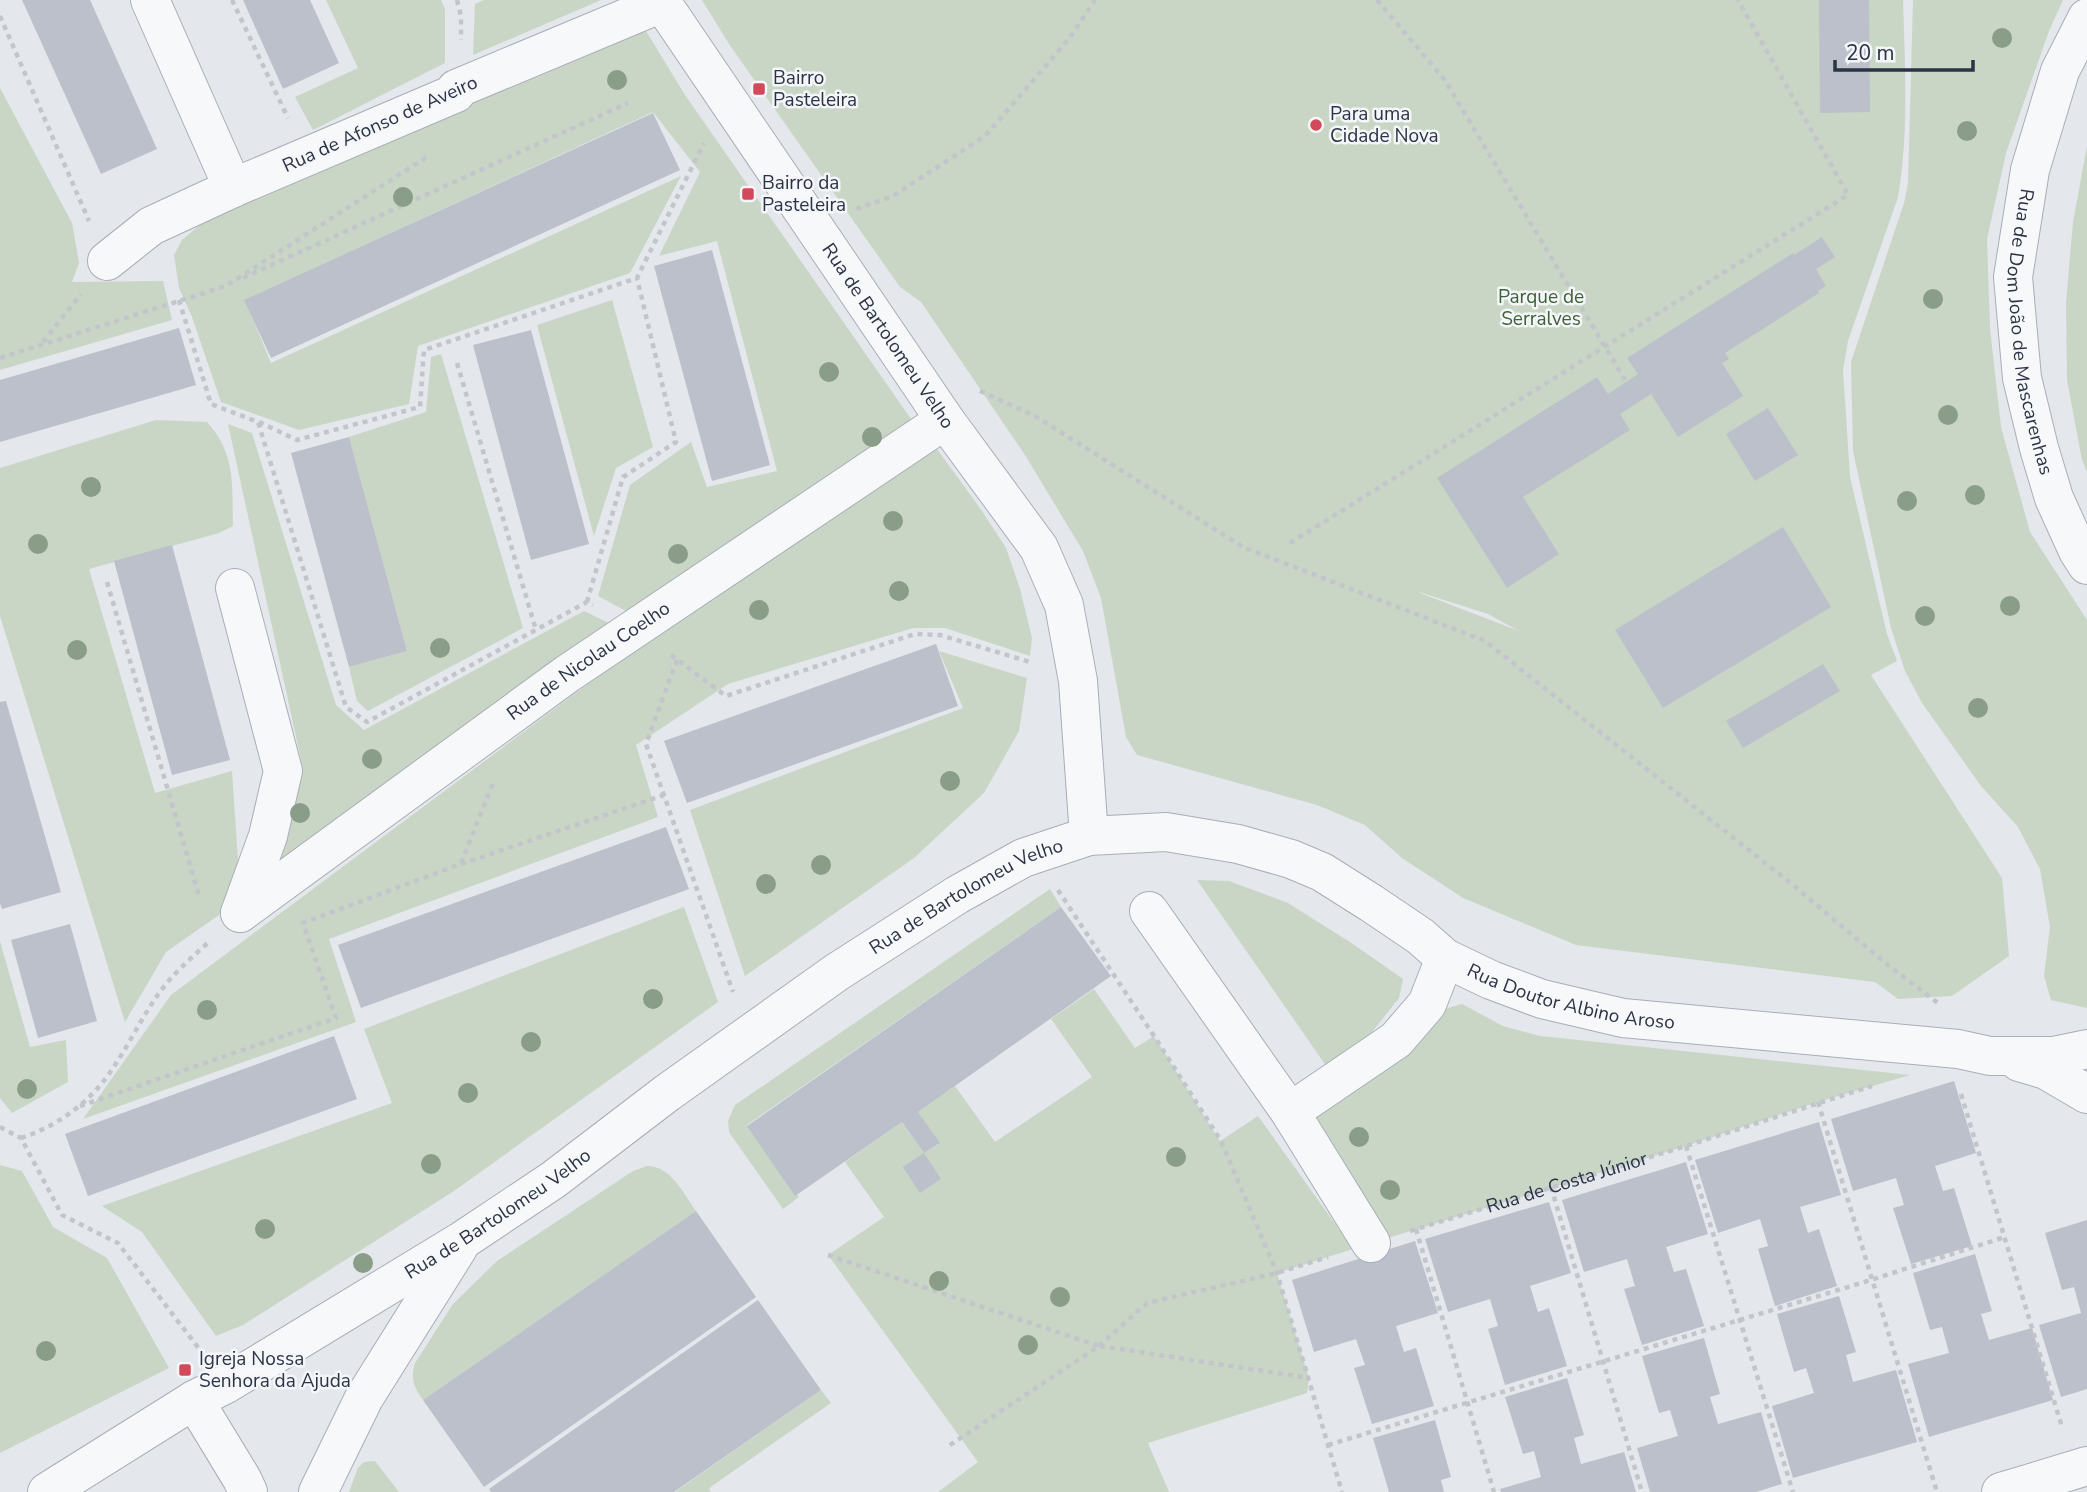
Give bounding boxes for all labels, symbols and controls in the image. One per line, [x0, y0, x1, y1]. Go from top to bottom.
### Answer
scale bar [1835, 28, 1973, 72]
text: 20 m [1846, 39, 1895, 67]
place label: Bairro Pasteleira [773, 65, 857, 113]
street label: Rua de Afonso de Aveiro [278, 69, 482, 179]
marker: Bairro Pasteleira [751, 81, 767, 97]
place label: Para uma Cidade Nova [1330, 101, 1439, 149]
marker: Para uma Cidade Nova [1308, 117, 1324, 133]
place label: Bairro da Pasteleira [762, 170, 846, 218]
marker: Bairro da Pasteleira [740, 186, 756, 202]
street label: Rua de Dom João de Mascarenhas [2000, 187, 2059, 478]
street label: Rua de Bartolomeu Velho [816, 238, 960, 434]
park label: Parque de Serralves [1498, 284, 1584, 332]
street label: Rua de Nicolau Coelho [502, 595, 675, 727]
street label: Rua de Bartolomeu Velho [864, 833, 1066, 961]
street label: Rua Doutor Albino Aroso [1463, 957, 1676, 1036]
street label: Rua de Bartolomeu Velho [400, 1142, 597, 1285]
street label: Rua de Costa Júnior [1483, 1146, 1651, 1220]
place label: Igreja Nossa Senhora da Ajuda [199, 1346, 351, 1394]
marker: Igreja Nossa Senhora da Ajuda [177, 1362, 193, 1378]

